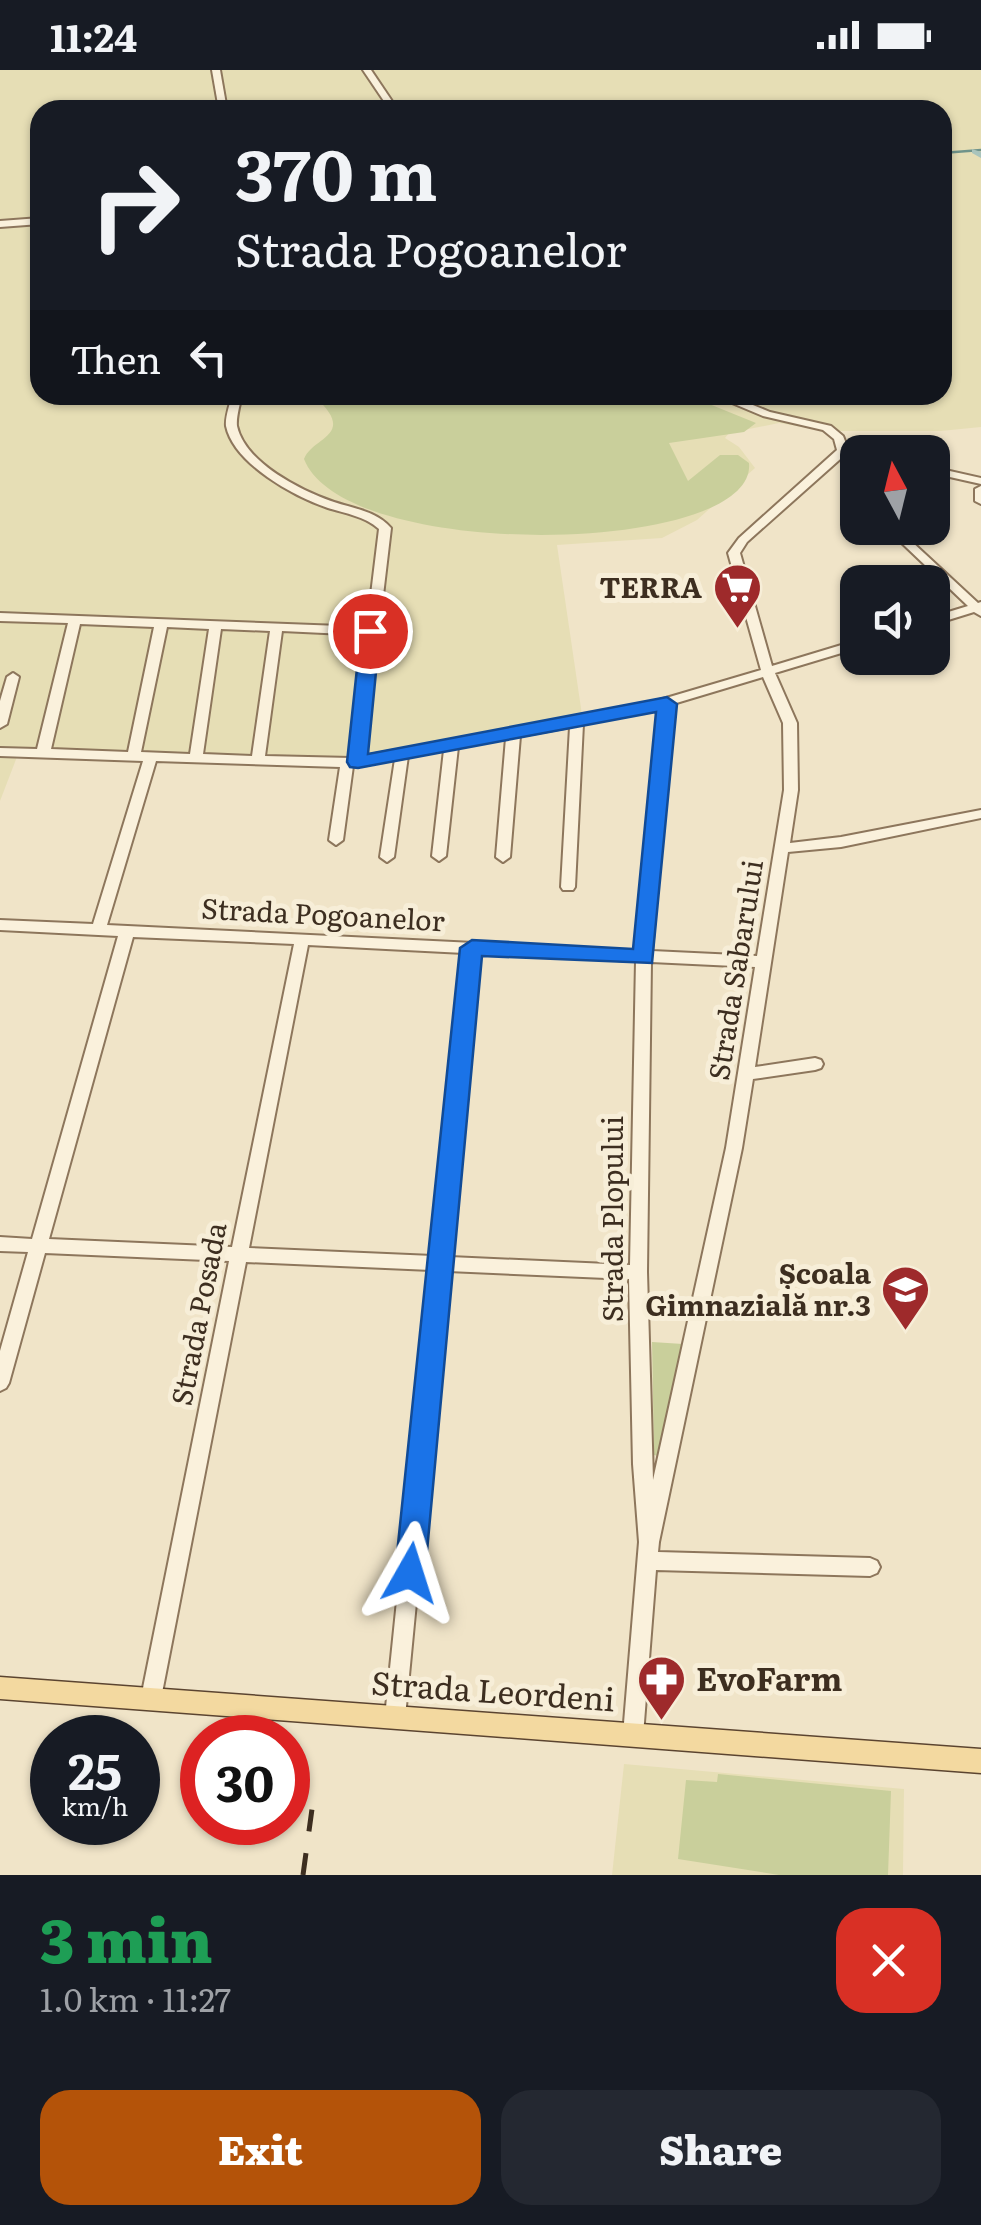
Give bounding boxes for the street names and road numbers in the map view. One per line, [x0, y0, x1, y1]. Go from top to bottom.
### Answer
street label: Strada Sabarului [696, 856, 772, 1083]
street label: Strada Pogoanelor [200, 886, 447, 940]
street label: Strada Plopului [590, 1116, 632, 1322]
street label: Strada Posada [159, 1218, 235, 1409]
street label: Strada Leordeni [370, 1657, 617, 1721]

